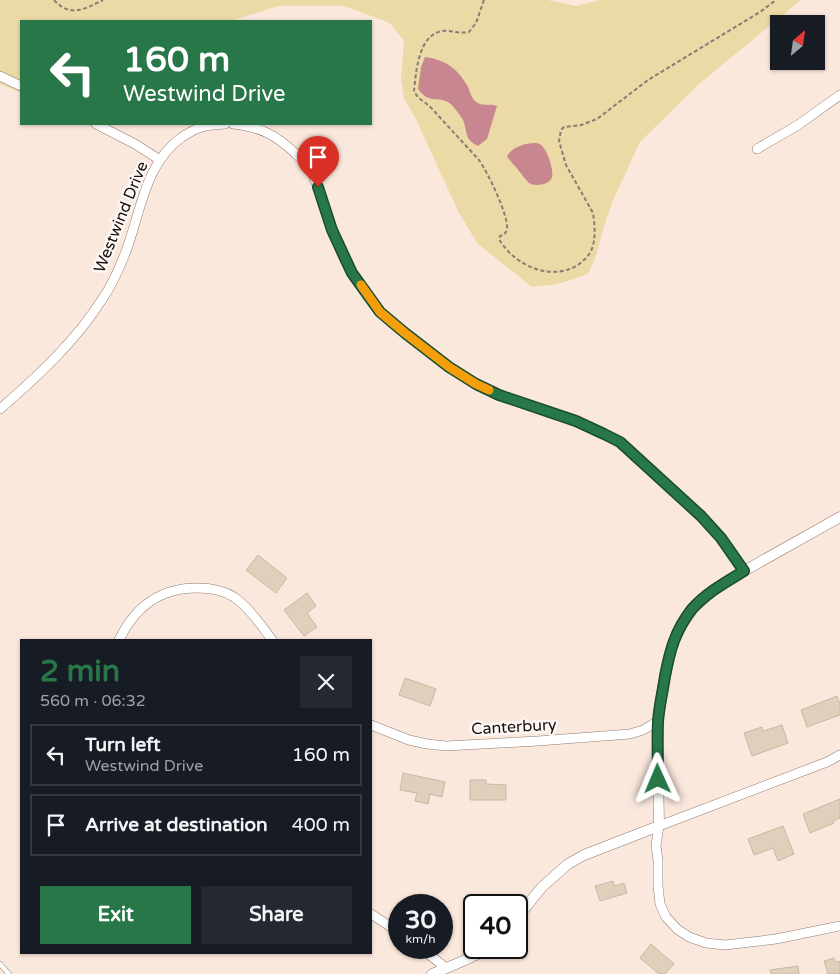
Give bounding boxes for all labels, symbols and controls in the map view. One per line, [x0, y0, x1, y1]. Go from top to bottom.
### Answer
north arrow [770, 15, 825, 70]
map controls [770, 15, 825, 70]
text: 160 m [123, 39, 230, 81]
icon: left [40, 40, 105, 105]
text: Westwind Drive [123, 81, 286, 107]
pin [297, 136, 339, 187]
icon: arrive [304, 143, 332, 171]
street label: Westwind Drive [90, 158, 152, 276]
text: 2 min [40, 653, 120, 690]
button: close [300, 656, 352, 708]
text: 560 m · 06:32 [40, 691, 146, 711]
street label: Canterbury [471, 715, 558, 739]
text: Turn left [85, 734, 161, 756]
icon: left [42, 741, 70, 769]
text: 160 m [292, 744, 350, 766]
position arrow [631, 752, 683, 804]
text: Westwind Drive [85, 756, 203, 776]
icon: arrive [42, 811, 70, 839]
text: Arrive at destination [85, 814, 268, 836]
text: 400 m [292, 814, 350, 836]
button: Exit [40, 886, 191, 944]
button: Share [201, 886, 352, 944]
speed limit sign: 40 [463, 894, 528, 959]
text: 30 [405, 905, 436, 935]
text: km/h [405, 932, 436, 946]

